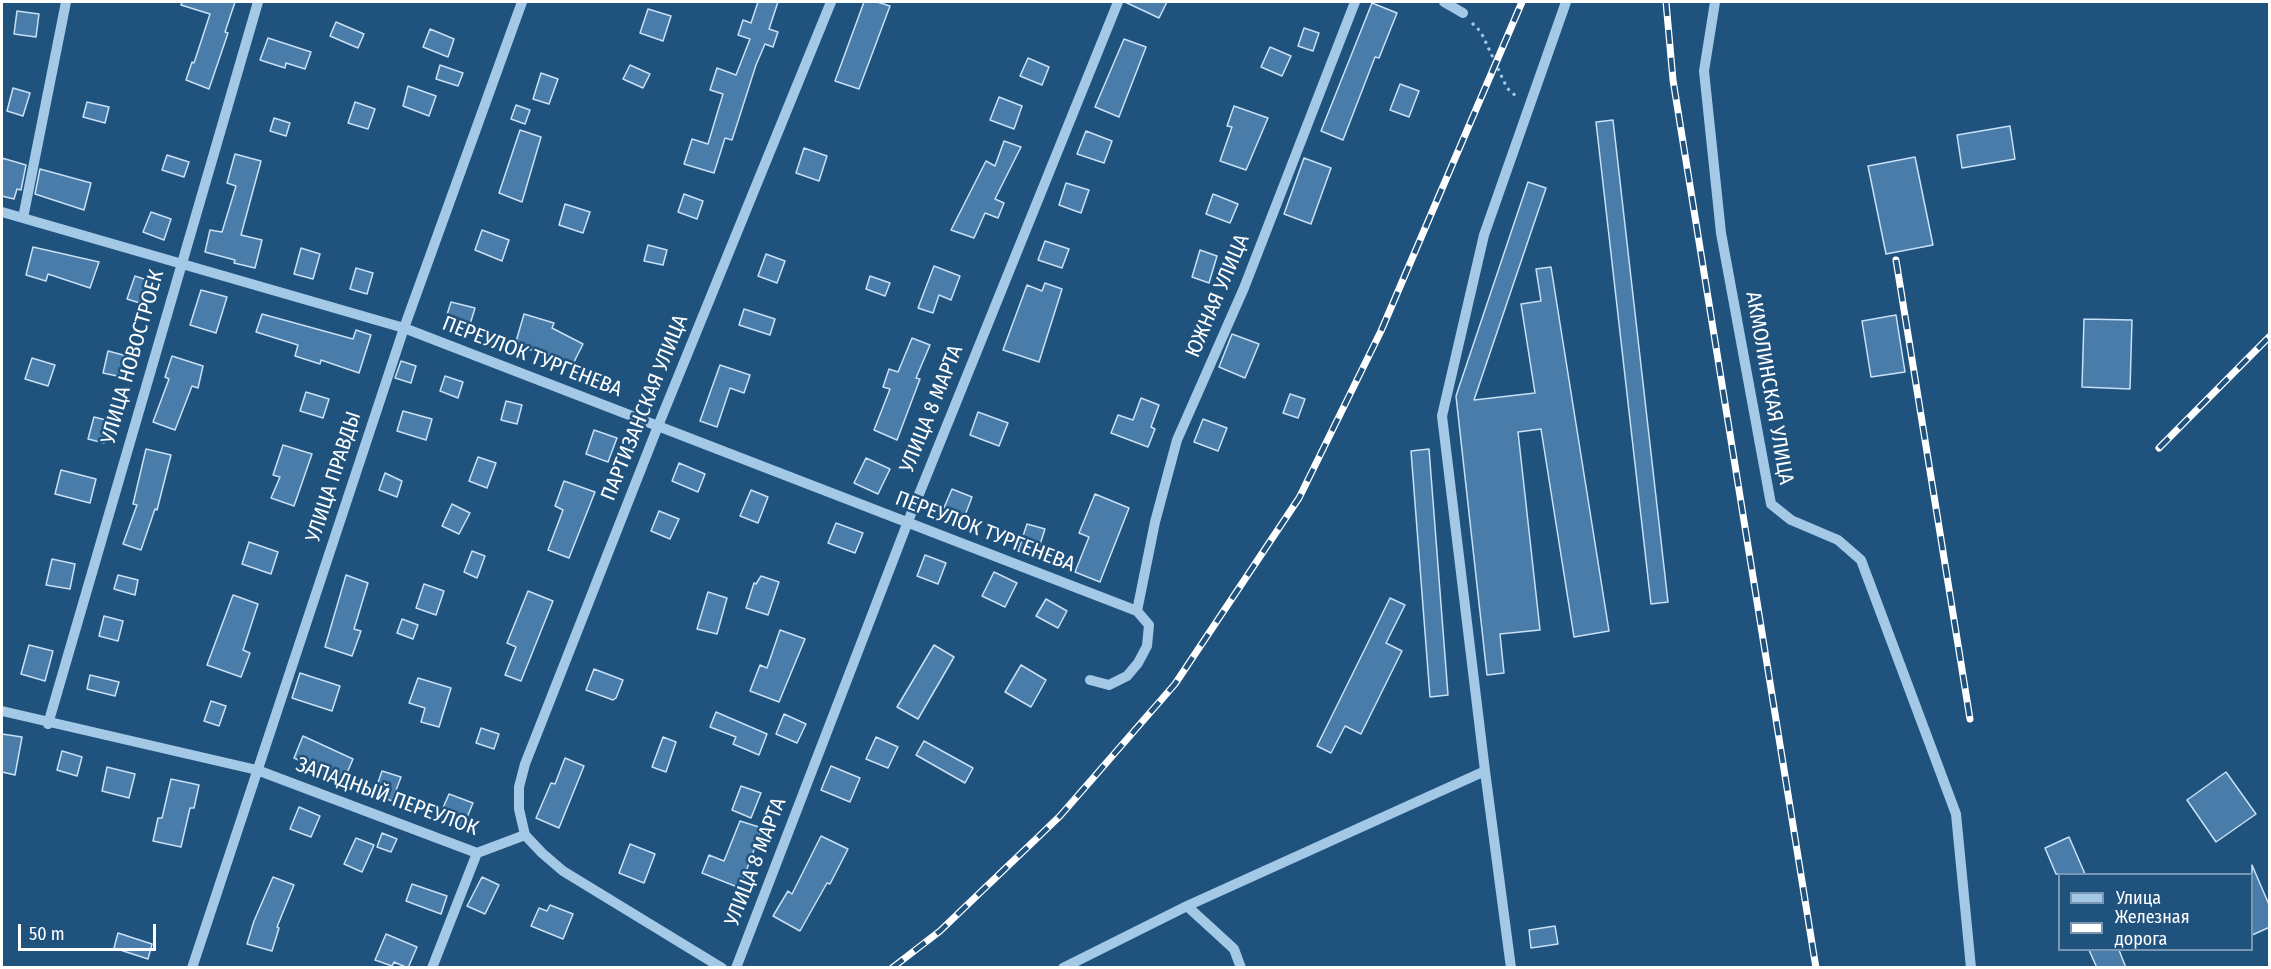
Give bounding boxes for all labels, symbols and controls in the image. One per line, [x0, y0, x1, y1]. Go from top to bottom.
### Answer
street label: ЮЖНАЯ УЛИЦА [1181, 231, 1255, 361]
street label: УЛИЦА НОВОСТРОЕК [96, 267, 170, 447]
street label: АКМОЛИНСКАЯ УЛИЦА [1740, 290, 1798, 486]
street label: ПЕРЕУЛОК ТУРГЕНЕВА [439, 311, 625, 403]
street label: ПАРТИЗАНСКАЯ УЛИЦА [596, 311, 694, 505]
street label: УЛИЦА 8 МАРТА [895, 342, 969, 476]
street label: УЛИЦА ПРАВДЫ [301, 409, 367, 545]
street label: ПЕРЕУЛОК ТУРГЕНЕВА [892, 486, 1078, 578]
street label: ЗАПАДНЫЙ ПЕРЕУЛОК [292, 752, 482, 842]
street label: УЛИЦА 8 МАРТА [720, 794, 792, 930]
legend [2058, 873, 2253, 951]
text: Улица [2116, 887, 2161, 909]
text: Железная дорога [2115, 906, 2190, 950]
scale bar [21, 912, 159, 950]
text: 50 m [29, 923, 65, 945]

